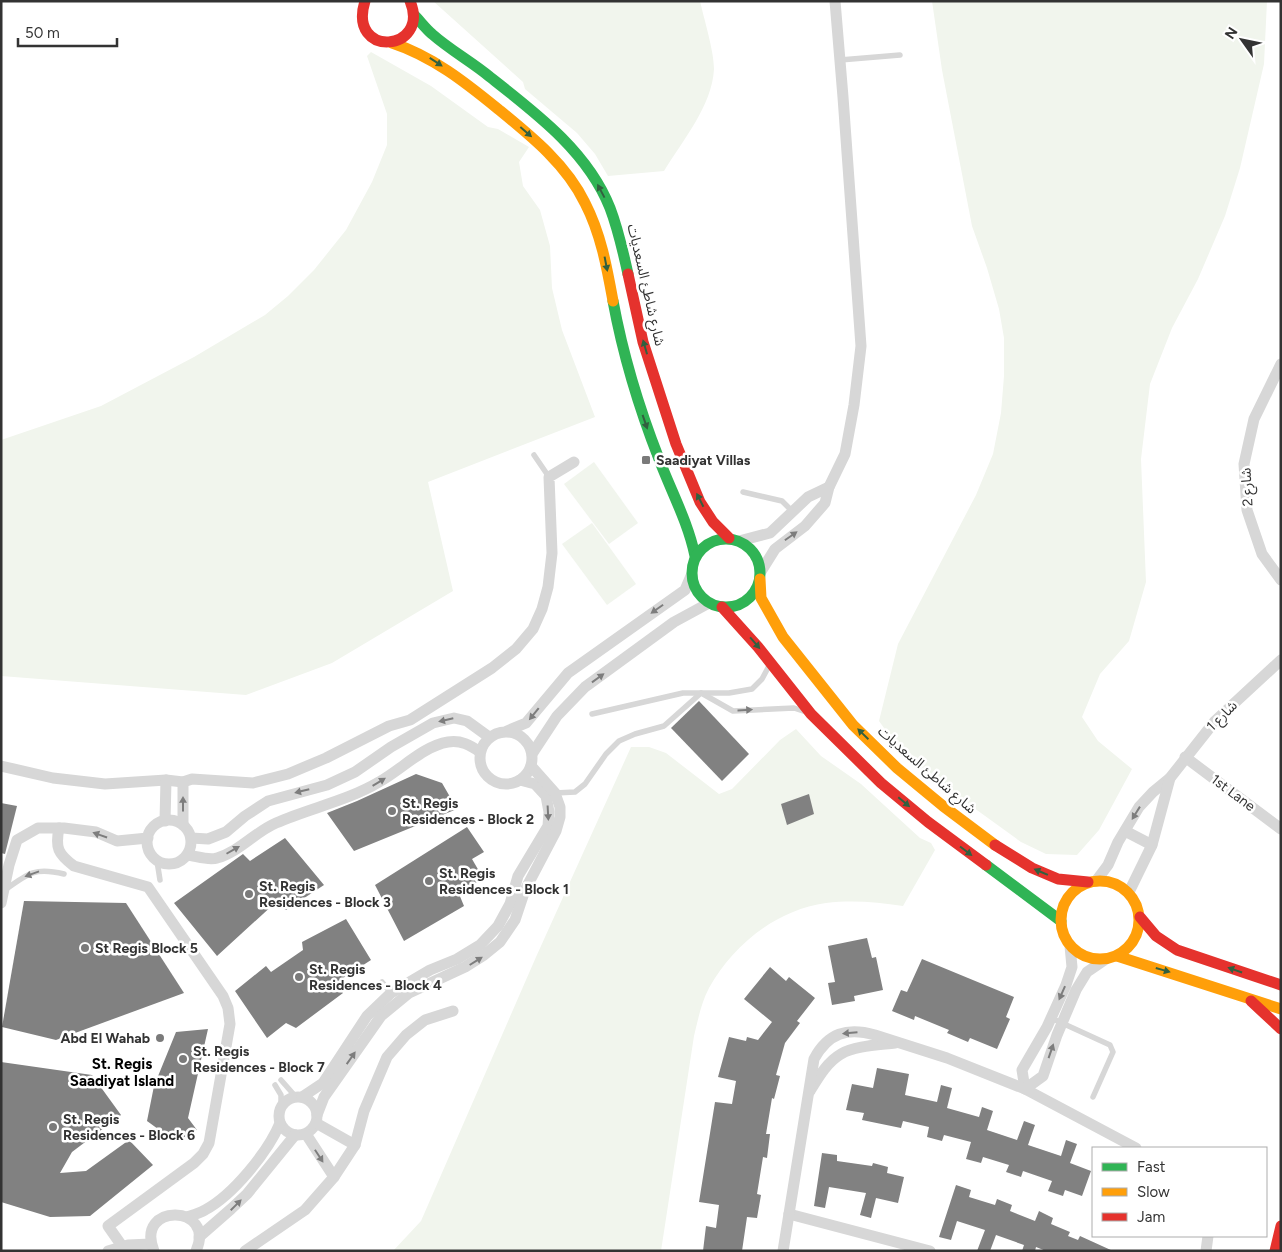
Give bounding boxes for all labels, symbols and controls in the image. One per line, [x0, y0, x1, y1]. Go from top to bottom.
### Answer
scale bar [18, 15, 116, 47]
north arrow [1217, 15, 1267, 65]
text: 50 m [25, 24, 60, 42]
text: N [1221, 24, 1242, 42]
one-way arrow [430, 58, 443, 67]
one-way arrow [519, 126, 531, 138]
one-way arrow [597, 184, 605, 199]
street label: شارع شاطئ السعديات [622, 222, 668, 348]
one-way arrow [603, 256, 611, 272]
one-way arrow [640, 340, 648, 355]
one-way arrow [642, 414, 649, 429]
place label: Saadiyat Villas [656, 452, 751, 469]
marker: Saadiyat Villas [640, 454, 652, 466]
street label: شارع 2 [1238, 467, 1258, 507]
one-way arrow [695, 493, 703, 507]
one-way arrow [784, 531, 798, 541]
one-way arrow [650, 604, 664, 614]
one-way arrow [749, 637, 761, 649]
one-way arrow [591, 674, 604, 684]
street label: شارع 1 [1203, 697, 1242, 736]
one-way arrow [737, 706, 753, 714]
one-way arrow [529, 707, 540, 720]
one-way arrow [439, 716, 454, 724]
street label: شارع شاطئ السعديات [873, 723, 980, 819]
one-way arrow [857, 728, 869, 740]
street label: 1st Lane [1208, 771, 1259, 815]
one-way arrow [373, 777, 386, 786]
one-way arrow [295, 787, 310, 795]
one-way arrow [179, 795, 187, 811]
place label: St. Regis Residences - Block 2 [402, 795, 534, 828]
one-way arrow [898, 797, 911, 808]
marker: St. Regis Residences - Block 2 [386, 805, 398, 817]
one-way arrow [545, 805, 553, 821]
one-way arrow [1132, 806, 1141, 819]
one-way arrow [93, 831, 108, 838]
one-way arrow [227, 845, 240, 854]
one-way arrow [959, 846, 972, 857]
place label: St. Regis Residences - Block 1 [439, 865, 569, 898]
one-way arrow [1034, 867, 1048, 875]
one-way arrow [24, 870, 39, 878]
marker: St. Regis Residences - Block 1 [423, 875, 435, 887]
place label: St. Regis Residences - Block 3 [259, 878, 391, 911]
marker: St. Regis Residences - Block 3 [243, 888, 255, 900]
place label: St Regis Block 5 [95, 940, 198, 957]
marker: St Regis Block 5 [79, 942, 91, 954]
one-way arrow [469, 956, 482, 965]
place label: St. Regis Residences - Block 4 [309, 961, 442, 994]
one-way arrow [1227, 966, 1242, 973]
one-way arrow [1156, 967, 1171, 975]
marker: St. Regis Residences - Block 4 [293, 971, 305, 983]
one-way arrow [1058, 986, 1066, 1000]
one-way arrow [842, 1029, 858, 1037]
place label: Abd El Wahab [61, 1030, 150, 1047]
marker: Abd El Wahab [154, 1032, 166, 1044]
place label: St. Regis Residences - Block 7 [193, 1043, 325, 1076]
one-way arrow [1047, 1043, 1055, 1058]
one-way arrow [346, 1051, 356, 1065]
marker: St. Regis Residences - Block 7 [177, 1053, 189, 1065]
district label: St. Regis Saadiyat Island [70, 1055, 174, 1090]
place label: St. Regis Residences - Block 6 [63, 1111, 195, 1144]
marker: St. Regis Residences - Block 6 [47, 1121, 59, 1133]
legend [1092, 1147, 1267, 1237]
one-way arrow [315, 1149, 324, 1163]
text: Fast [1137, 1158, 1166, 1176]
text: Slow [1137, 1183, 1170, 1201]
one-way arrow [230, 1199, 242, 1211]
text: Jam [1137, 1208, 1165, 1226]

